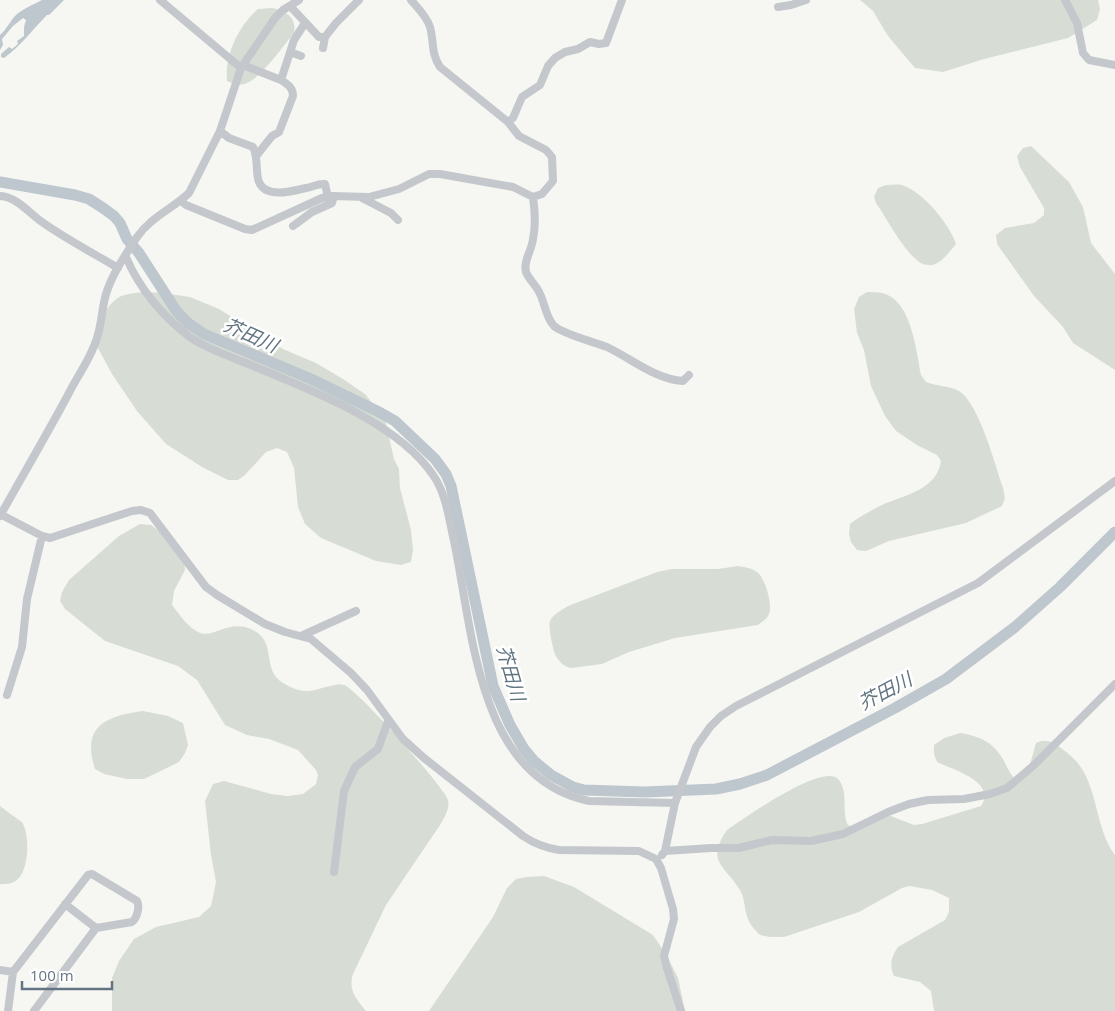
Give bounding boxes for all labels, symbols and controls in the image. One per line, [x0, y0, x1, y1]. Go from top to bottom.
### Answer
water label: 芥田川 [220, 312, 284, 359]
water label: 芥田川 [491, 642, 532, 706]
water label: 芥田川 [854, 665, 918, 716]
scale bar [22, 958, 112, 990]
text: 100 m [30, 965, 74, 985]

